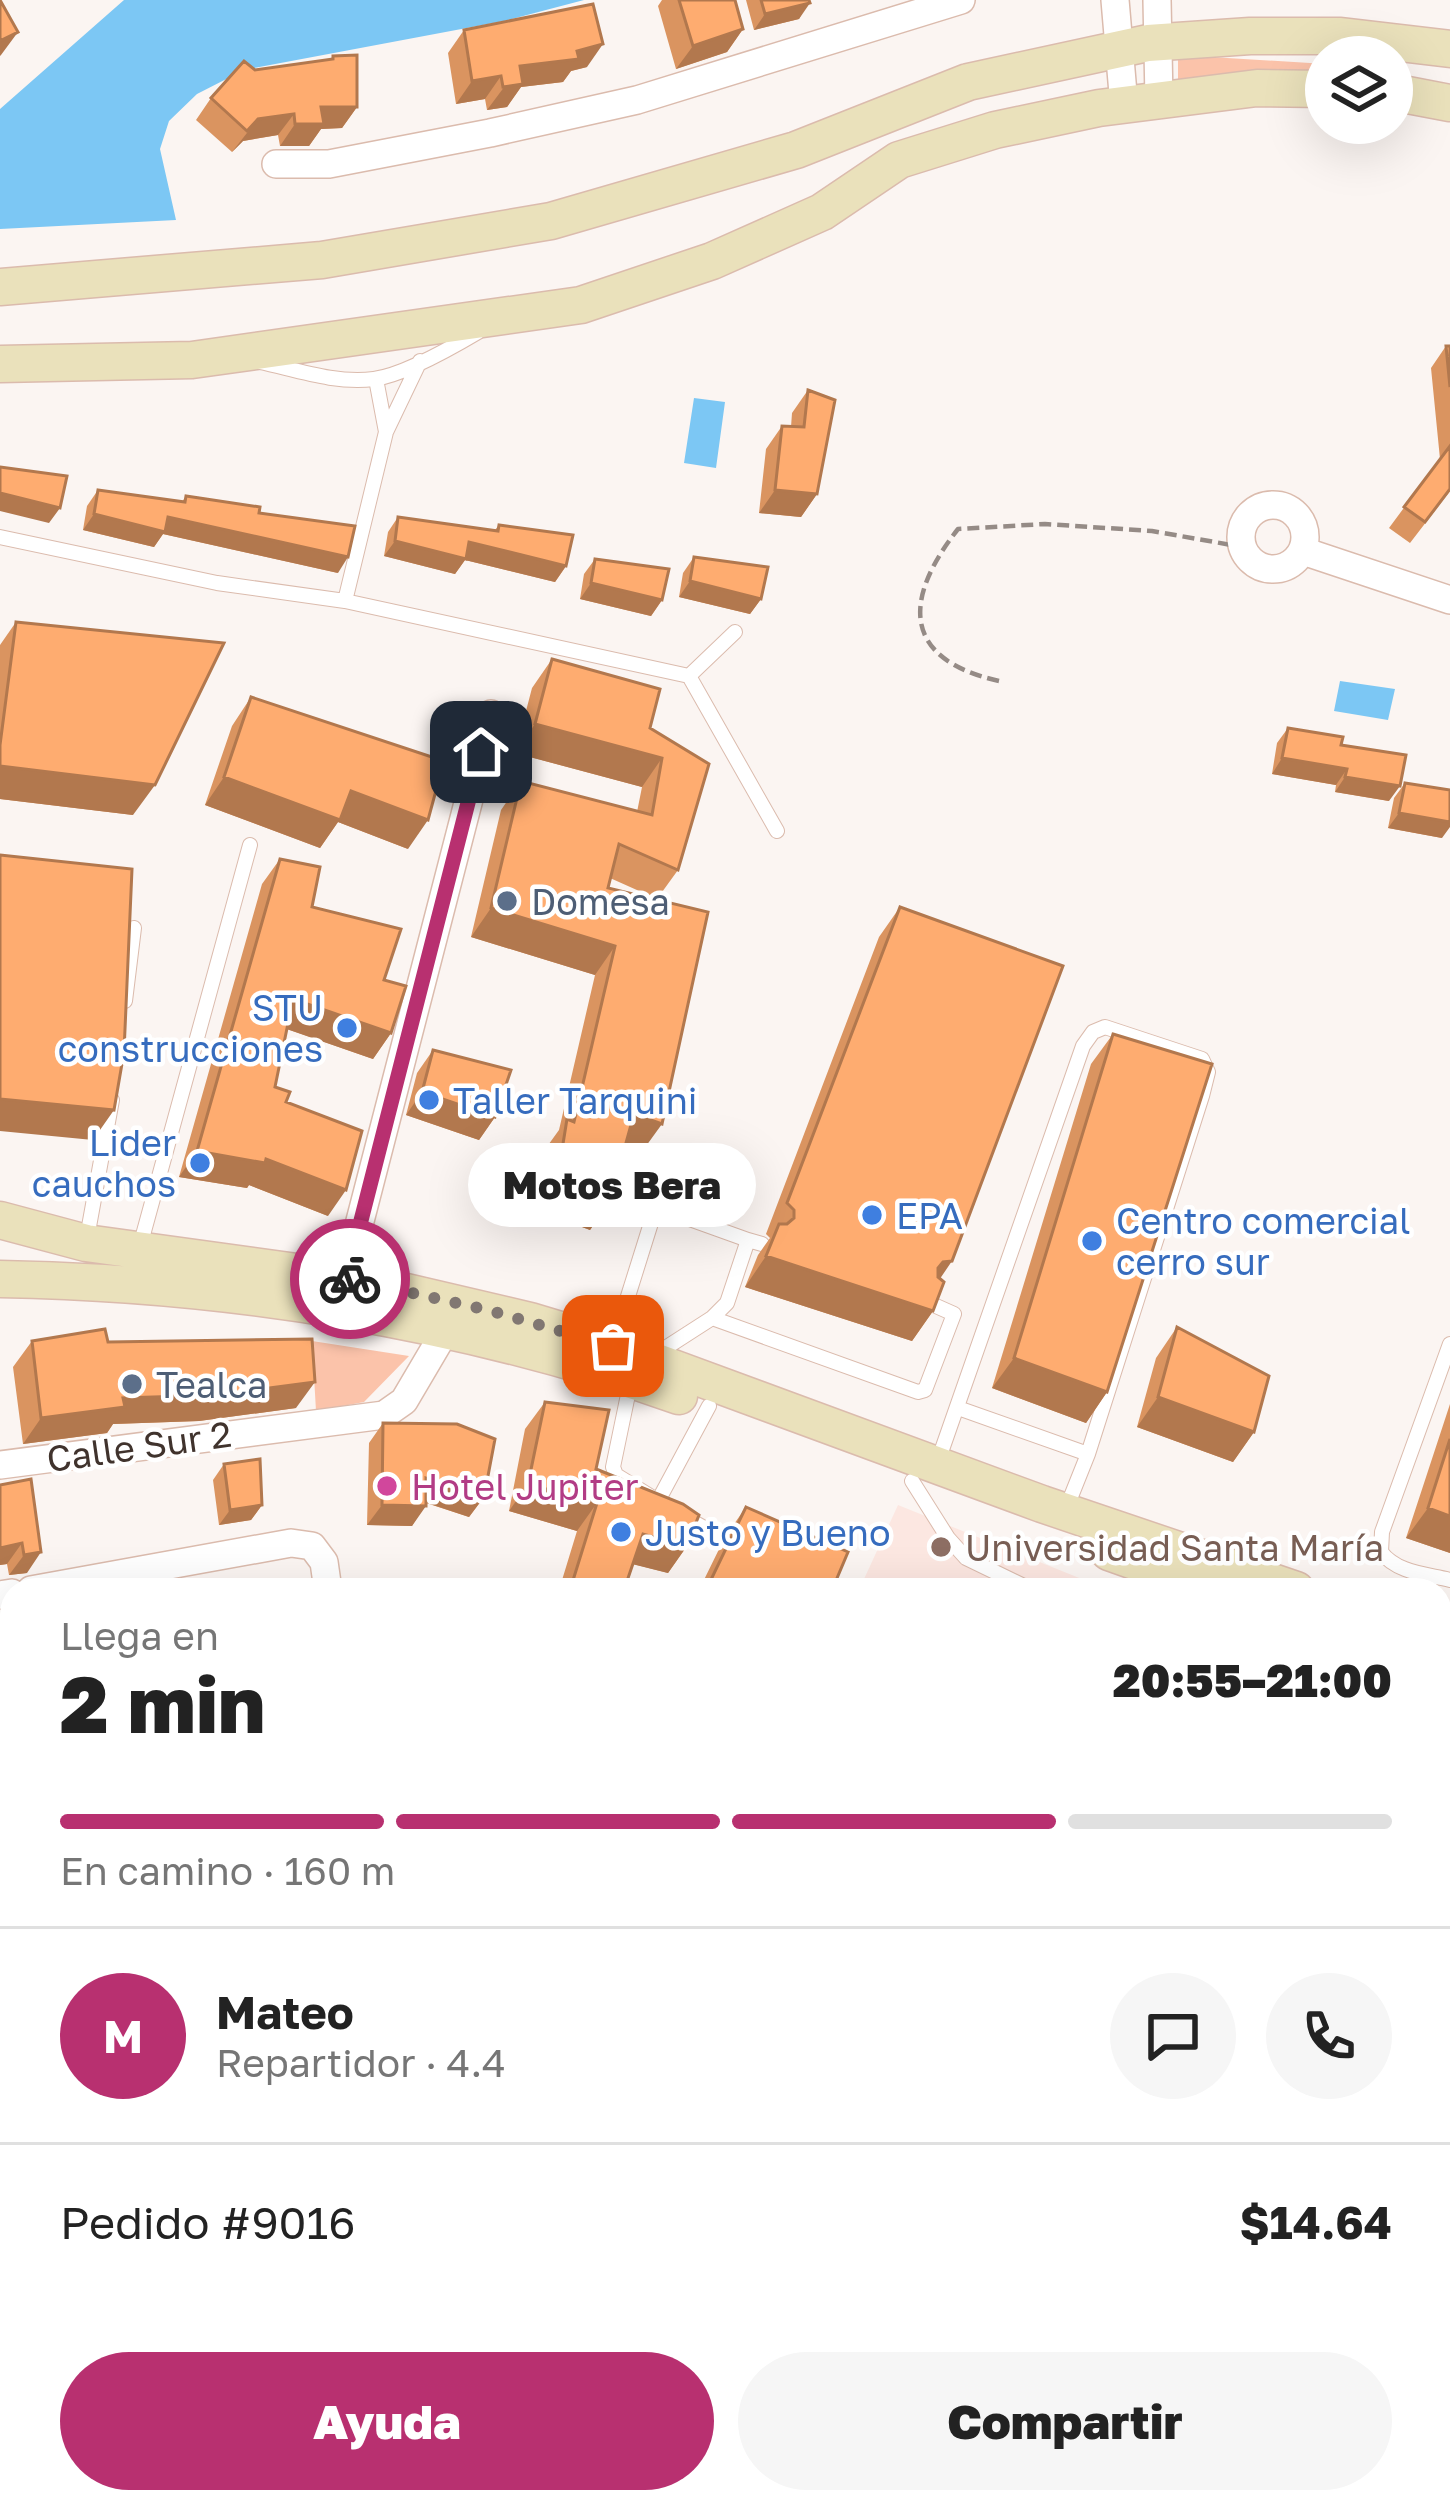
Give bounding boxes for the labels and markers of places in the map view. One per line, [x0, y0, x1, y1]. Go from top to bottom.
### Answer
pin [430, 701, 532, 803]
place label: Domesa [531, 880, 670, 923]
marker: Domesa [494, 888, 520, 914]
place label: STU construcciones [58, 986, 323, 1070]
marker: STU construcciones [334, 1015, 360, 1041]
place label: Taller Tarquini [453, 1079, 697, 1122]
marker: Taller Tarquini [416, 1087, 442, 1113]
place label: Lider cauchos [32, 1121, 176, 1205]
callout: Motos Bera [469, 1142, 757, 1226]
marker: Lider cauchos [187, 1150, 213, 1176]
place label: EPA [896, 1194, 963, 1237]
place label: Centro comercial cerro sur [1116, 1199, 1411, 1283]
marker: EPA [859, 1202, 885, 1228]
marker: Centro comercial cerro sur [1079, 1228, 1105, 1254]
pin [562, 1295, 664, 1397]
place label: Tealca [156, 1363, 267, 1406]
marker: Tealca [119, 1371, 145, 1397]
place label: Hotel Jupiter [411, 1465, 639, 1508]
marker: Hotel Jupiter [374, 1473, 400, 1499]
place label: Justo y Bueno [645, 1511, 891, 1554]
marker: Justo y Bueno [608, 1519, 634, 1545]
place label: Universidad Santa María [965, 1526, 1384, 1569]
marker: Universidad Santa María [928, 1534, 954, 1560]

